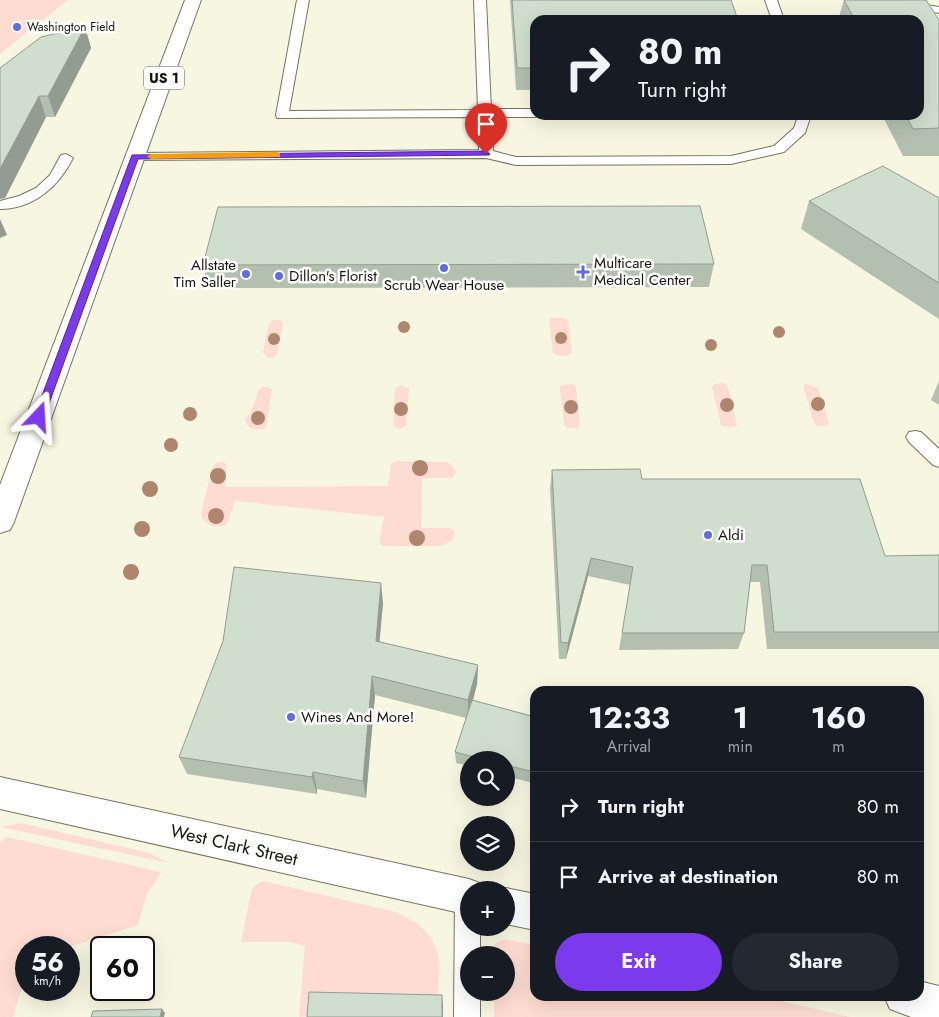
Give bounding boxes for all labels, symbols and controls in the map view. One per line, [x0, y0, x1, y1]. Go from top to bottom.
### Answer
place label: Washington Field [27, 18, 115, 36]
marker: Washington Field [11, 21, 23, 33]
text: 80 m [638, 27, 722, 77]
icon: right [555, 35, 620, 100]
road number: US 1 [144, 66, 184, 90]
text: Turn right [638, 73, 726, 105]
pin [465, 103, 507, 154]
icon: arrive [472, 110, 500, 138]
place label: Multicare Medical Center [594, 252, 692, 291]
place label: Allstate Tim Saller [174, 254, 237, 293]
marker: Scrub Wear House [438, 262, 450, 274]
place label: Dillon's Florist [289, 265, 377, 287]
marker: Multicare Medical Center [576, 265, 590, 279]
marker: Allstate Tim Saller [240, 268, 252, 280]
marker: Dillon's Florist [273, 270, 285, 282]
place label: Scrub Wear House [384, 274, 504, 296]
position arrow [12, 390, 64, 442]
place label: Aldi [718, 524, 744, 546]
marker: Aldi [702, 529, 714, 541]
text: 12:33 [588, 696, 670, 739]
text: 1 [733, 696, 748, 739]
text: 160 [811, 696, 866, 739]
place label: Wines And More! [301, 706, 414, 728]
marker: Wines And More! [285, 711, 297, 723]
text: Arrival [607, 735, 651, 758]
text: min [728, 735, 753, 758]
text: m [832, 735, 845, 758]
map controls [460, 751, 515, 1001]
button: search [460, 751, 515, 806]
icon: right [555, 793, 583, 821]
text: Turn right [598, 793, 684, 820]
text: 80 m [857, 793, 899, 820]
button: layers [460, 816, 515, 871]
street label: West Clark Street [168, 818, 301, 872]
icon: arrive [555, 863, 583, 891]
text: Arrive at destination [598, 863, 778, 890]
text: 80 m [857, 863, 899, 890]
button: + [460, 881, 515, 936]
button: Exit [555, 933, 722, 991]
button: Share [732, 933, 899, 991]
speed limit sign: 60 [90, 936, 155, 1001]
text: 56 [31, 944, 64, 980]
button: − [460, 946, 515, 1001]
text: km/h [34, 972, 61, 990]

